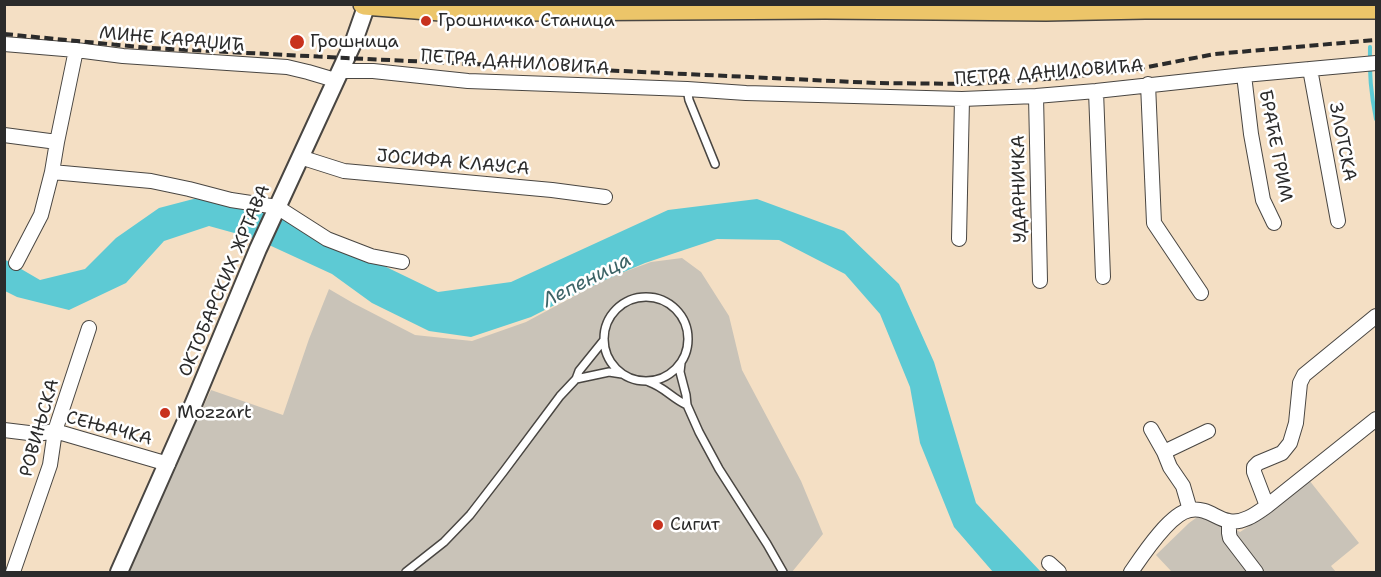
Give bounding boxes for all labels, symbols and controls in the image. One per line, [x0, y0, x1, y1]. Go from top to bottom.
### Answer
place label: Грошничка Станица [438, 10, 615, 32]
marker: Грошничка Станица [419, 14, 433, 28]
street label: МИНЕ КАРАЏИЋ [98, 23, 246, 57]
place label: Грошница [310, 31, 399, 53]
marker: Грошница [288, 33, 306, 51]
street label: ПЕТРА ДАНИЛОВИЋА [420, 46, 610, 80]
street label: ПЕТРА ДАНИЛОВИЋА [954, 56, 1144, 90]
street label: БРАЋЕ ГРИМ [1254, 88, 1296, 204]
street label: ЗЛОТСКА [1324, 101, 1360, 183]
street label: УДАРНИЧКА [1008, 135, 1032, 243]
street label: ЈОСИФА КЛАУСА [376, 146, 530, 180]
street label: ОКТОБАРСКИХ ЖРТАВА [175, 182, 275, 380]
water label: Лепеница [539, 248, 635, 314]
street label: РОВИЊСКА [16, 377, 64, 479]
place label: Mozzart [177, 402, 252, 424]
marker: Mozzart [158, 406, 172, 420]
street label: СЕЊАЧКА [64, 407, 154, 451]
place label: Сигит [670, 514, 720, 536]
marker: Сигит [651, 518, 665, 532]

